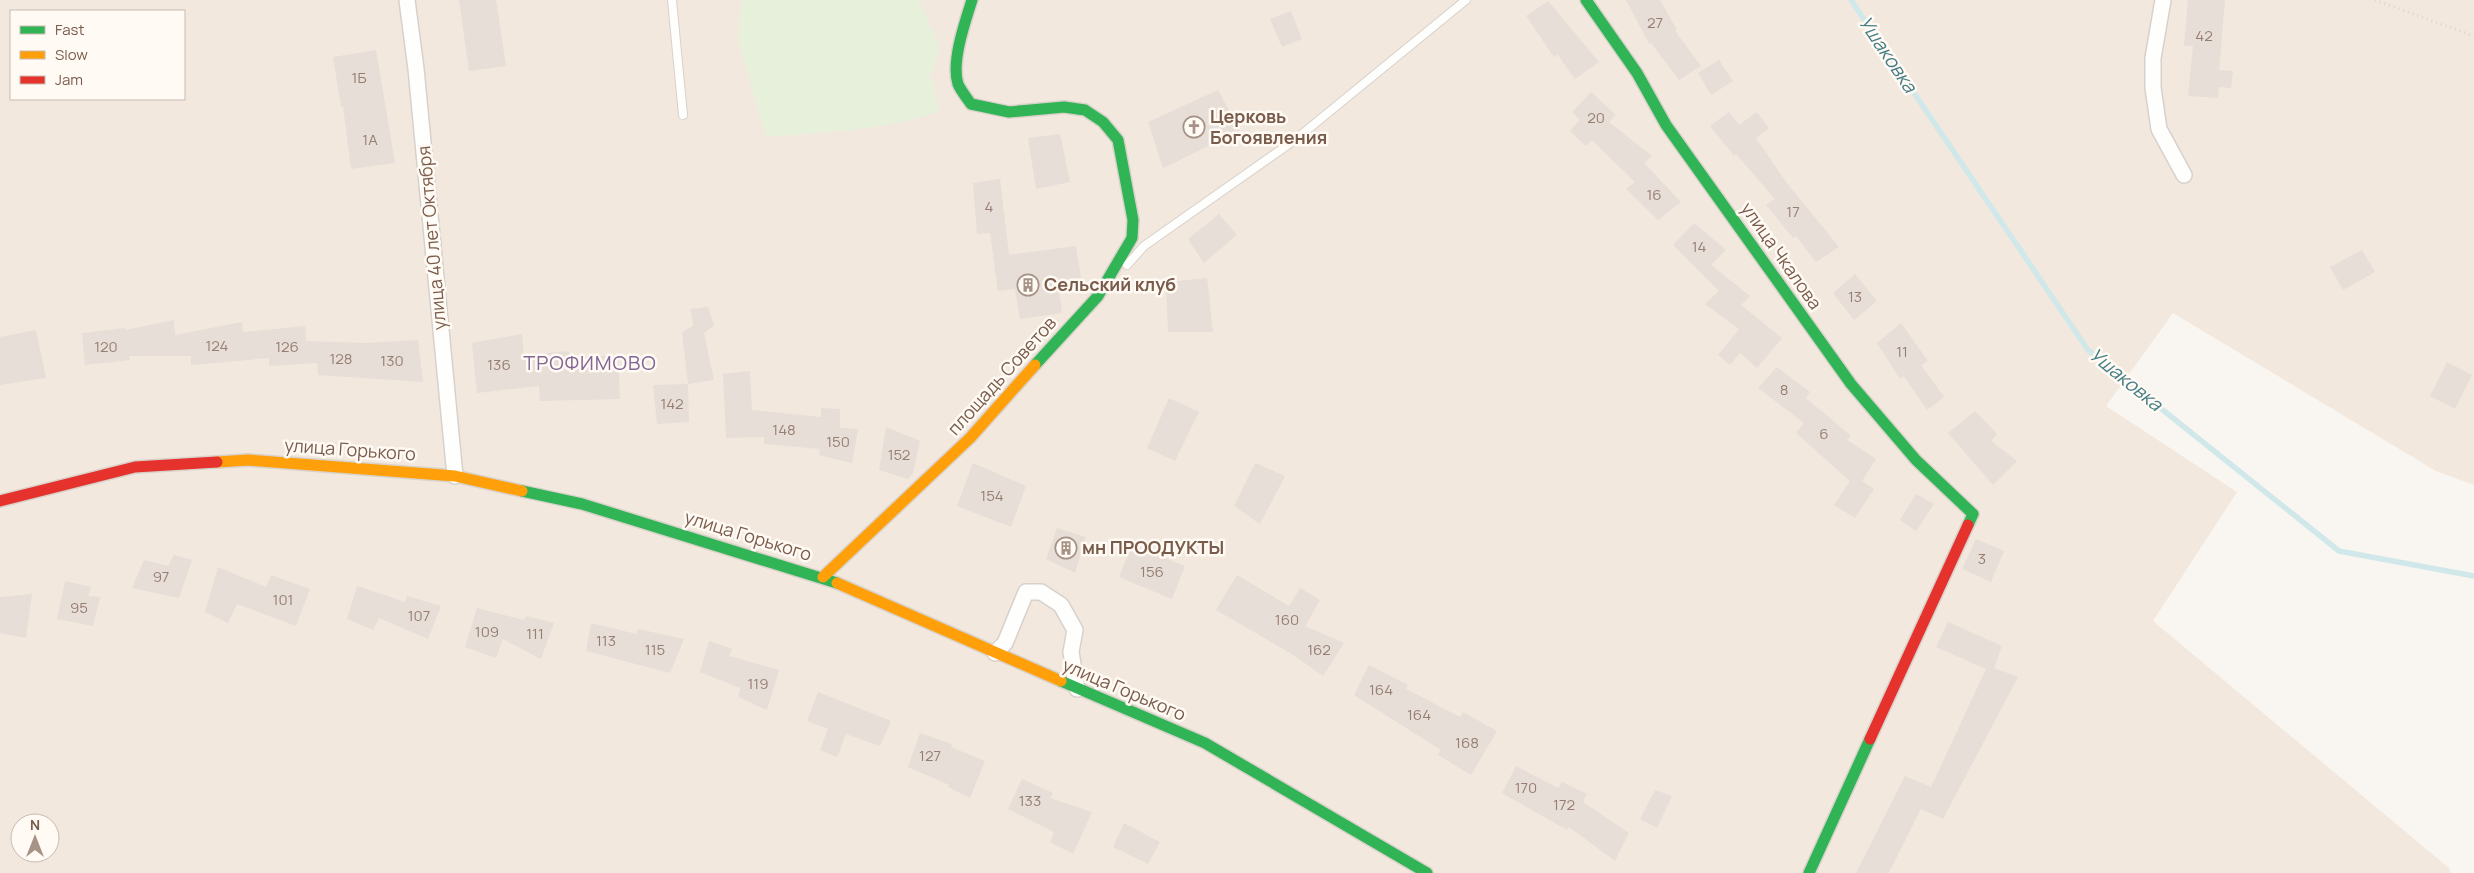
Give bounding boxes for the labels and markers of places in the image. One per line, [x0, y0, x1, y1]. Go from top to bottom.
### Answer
place label: Церковь Богоявления [1210, 104, 1327, 149]
church icon: Церковь Богоявления [1182, 115, 1206, 139]
place label: Сельский клуб [1044, 272, 1176, 296]
building icon: Сельский клуб [1016, 273, 1040, 297]
place label: мн ПРООДУКТЫ [1082, 535, 1224, 559]
building icon: мн ПРООДУКТЫ [1054, 536, 1078, 560]

